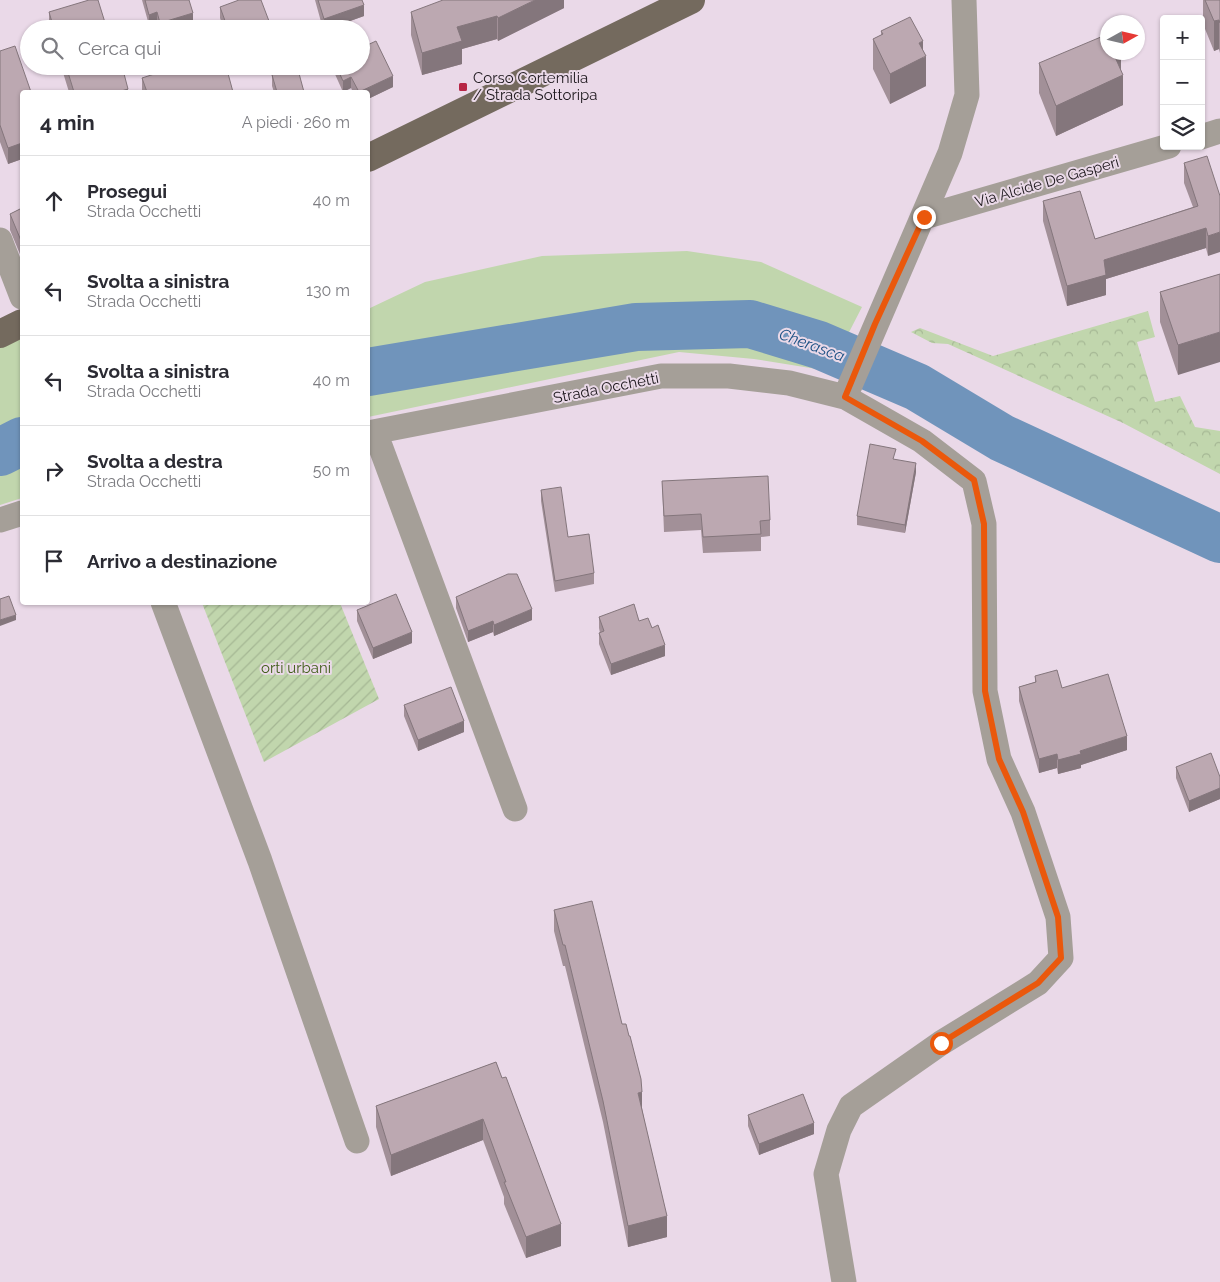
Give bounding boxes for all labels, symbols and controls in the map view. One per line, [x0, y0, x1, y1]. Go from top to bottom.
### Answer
north arrow [1100, 15, 1145, 60]
map controls [1160, 15, 1205, 150]
button: + [1160, 15, 1205, 60]
search box [20, 20, 370, 75]
icon: search [38, 34, 66, 62]
text: Cerca qui [78, 37, 161, 59]
button: − [1160, 60, 1205, 105]
place label: Corso Cortemilia / Strada Sottoripa [473, 69, 597, 104]
marker: Corso Cortemilia / Strada Sottoripa [457, 81, 469, 93]
button: layers [1160, 105, 1205, 150]
text: 4 min [40, 110, 95, 135]
text: A piedi · 260 m [242, 113, 350, 132]
street label: Via Alcide De Gasperi [973, 153, 1121, 211]
text: Prosegui [87, 180, 167, 202]
icon: ahead [40, 187, 68, 215]
text: 40 m [313, 191, 350, 210]
text: Strada Occhetti [87, 202, 201, 221]
route end [913, 206, 936, 229]
text: Svolta a sinistra [87, 270, 229, 292]
icon: left [40, 277, 68, 305]
text: 130 m [306, 281, 350, 300]
text: Strada Occhetti [87, 292, 201, 311]
water label: Cherasca [777, 324, 848, 366]
text: Svolta a sinistra [87, 360, 229, 382]
icon: left [40, 367, 68, 395]
street label: Strada Occhetti [552, 369, 660, 407]
text: 40 m [313, 371, 350, 390]
text: Strada Occhetti [87, 382, 201, 401]
text: Svolta a destra [87, 450, 223, 472]
icon: right [40, 457, 68, 485]
text: 50 m [313, 461, 350, 480]
text: Strada Occhetti [87, 472, 201, 491]
icon: arrive [40, 547, 68, 575]
text: Arrivo a destinazione [87, 550, 277, 572]
park label: orti urbani [261, 659, 331, 677]
route start [930, 1032, 953, 1055]

